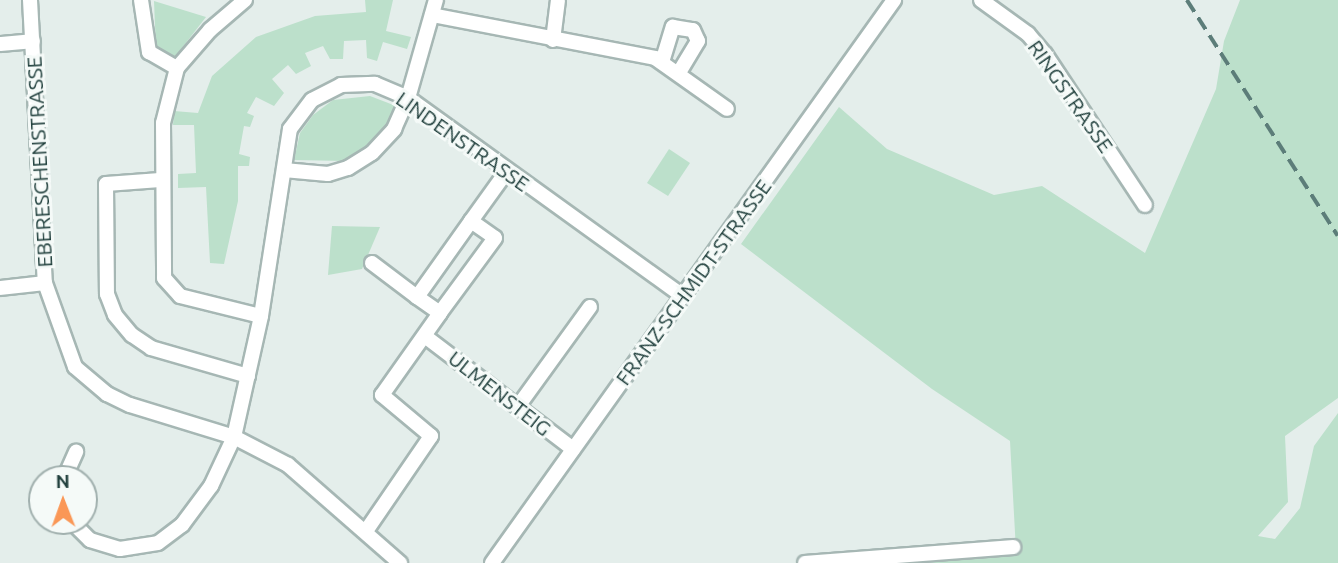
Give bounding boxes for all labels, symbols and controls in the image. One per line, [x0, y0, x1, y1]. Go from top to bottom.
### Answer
street label: RINGSTRASSE [1023, 35, 1119, 157]
street label: EBERESCHENSTRASSE [21, 56, 57, 268]
street label: LINDENSTRASSE [392, 86, 534, 196]
street label: FRANZ-SCHMIDT-STRASSE [610, 174, 776, 390]
street label: ULMENSTEIG [443, 345, 557, 441]
north arrow [28, 465, 98, 535]
text: N [55, 470, 70, 492]

